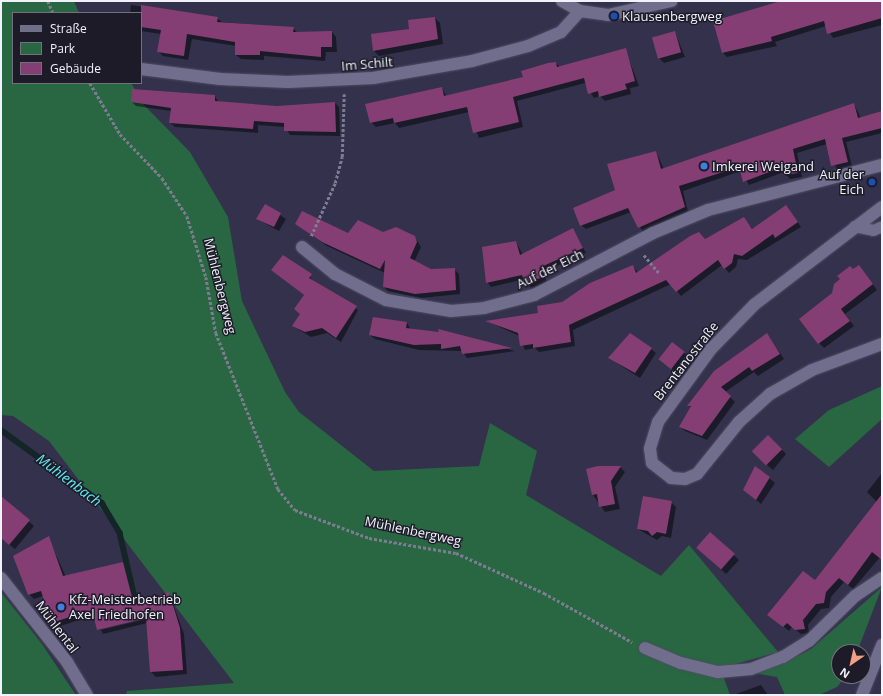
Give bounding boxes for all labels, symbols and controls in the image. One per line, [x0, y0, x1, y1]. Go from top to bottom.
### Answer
place label: Klausenbergweg [622, 8, 722, 24]
marker: Klausenbergweg [609, 11, 619, 21]
legend [12, 12, 142, 84]
text: Straße [50, 20, 87, 37]
text: Park [50, 40, 75, 57]
street label: Im Schilt [341, 54, 393, 74]
text: Gebäude [50, 60, 101, 77]
place label: Imkerei Weigand [712, 158, 814, 174]
marker: Imkerei Weigand [699, 161, 709, 171]
place label: Auf der Eich [819, 167, 864, 198]
marker: Auf der Eich [867, 177, 877, 187]
street label: Mühlenbergweg [201, 236, 239, 336]
street label: Auf der Eich [514, 246, 586, 292]
street label: Brentanostraße [650, 319, 722, 403]
water label: Mühlenbach [33, 450, 105, 510]
street label: Mühlenbergweg [363, 513, 463, 549]
place label: Kfz-Meisterbetrieb Axel Friedhofen [69, 592, 181, 623]
street label: Mühlental [32, 598, 82, 656]
marker: Kfz-Meisterbetrieb Axel Friedhofen [56, 602, 66, 612]
north arrow [831, 644, 871, 684]
text: N [837, 665, 852, 682]

